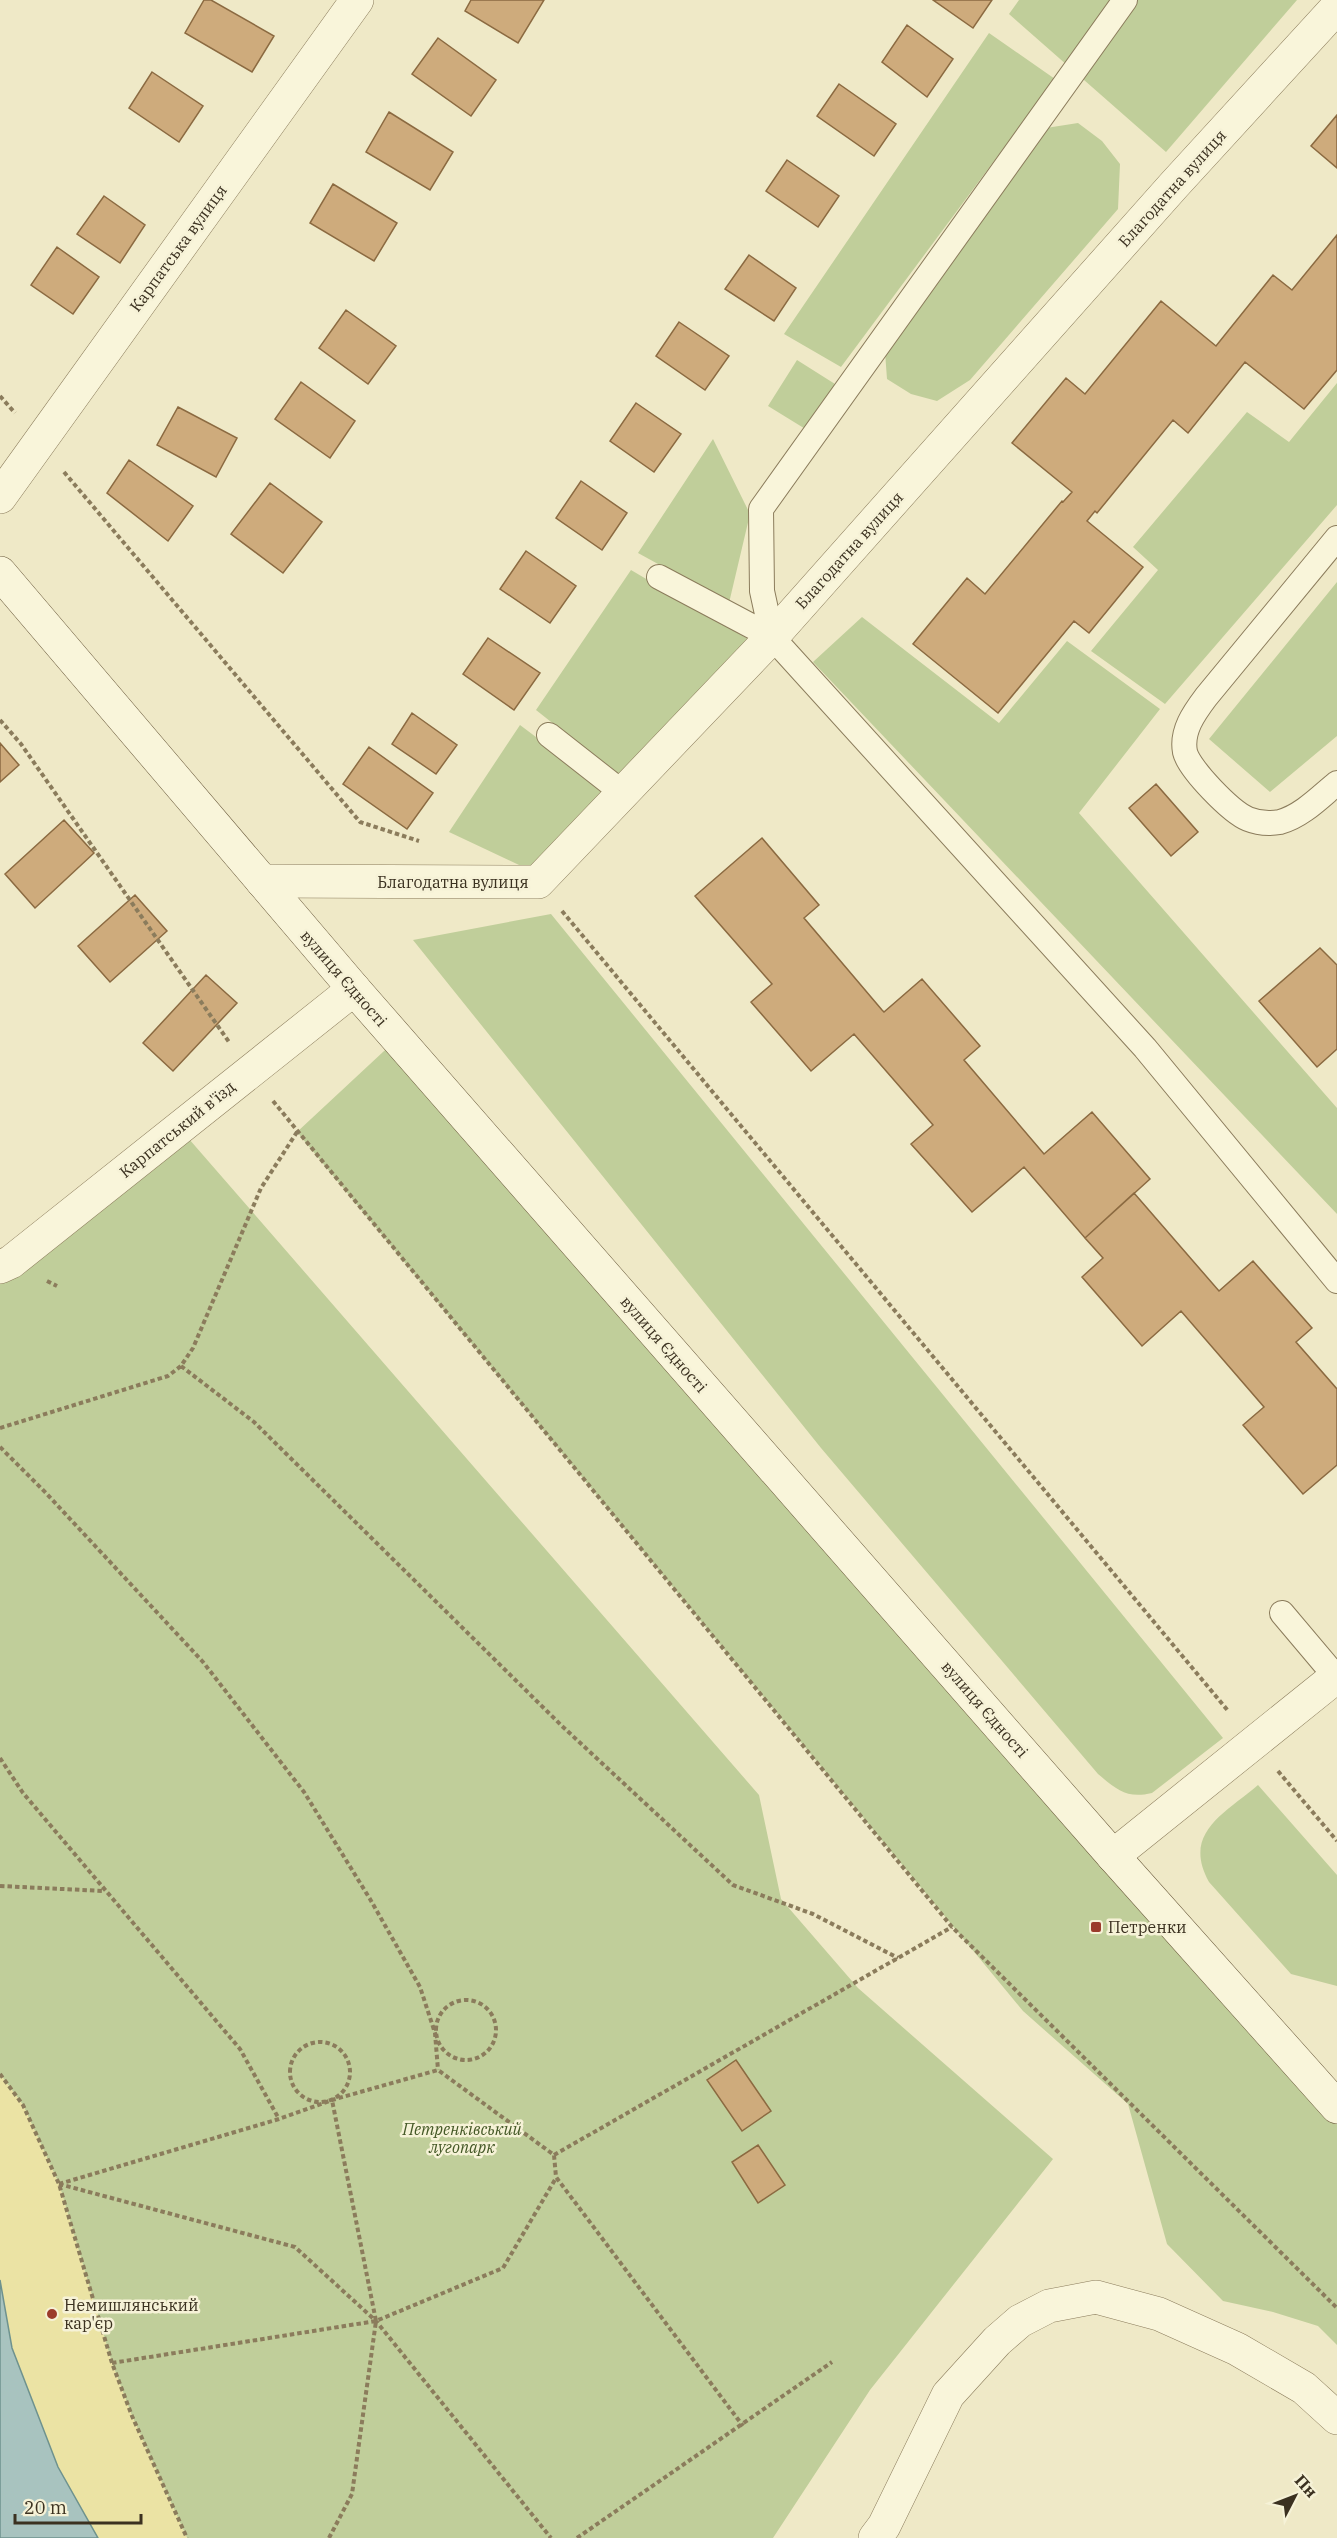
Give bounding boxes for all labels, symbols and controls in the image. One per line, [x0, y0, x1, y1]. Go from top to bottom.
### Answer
street label: Благодатна вулиця [1114, 125, 1230, 251]
street label: Карпатська вулиця [125, 181, 231, 315]
street label: Благодатна вулиця [791, 487, 907, 613]
street label: Благодатна вулиця [377, 872, 529, 892]
street label: вулиця Єдності [296, 925, 392, 1031]
street label: Карпатський в'їзд [115, 1076, 239, 1182]
street label: вулиця Єдності [616, 1291, 712, 1397]
street label: вулиця Єдності [937, 1656, 1033, 1762]
place label: Петренки [1108, 1917, 1187, 1937]
marker: Петренки [1089, 1920, 1103, 1934]
park label: Петренківський лугопарк [401, 2119, 522, 2157]
place label: Немишлянський кар'єр [64, 2295, 199, 2333]
marker: Немишлянський кар'єр [45, 2307, 59, 2321]
north arrow [1265, 2466, 1325, 2526]
text: Пн [1291, 2470, 1322, 2502]
scale bar [15, 2487, 141, 2525]
text: 20 m [24, 2496, 67, 2519]

